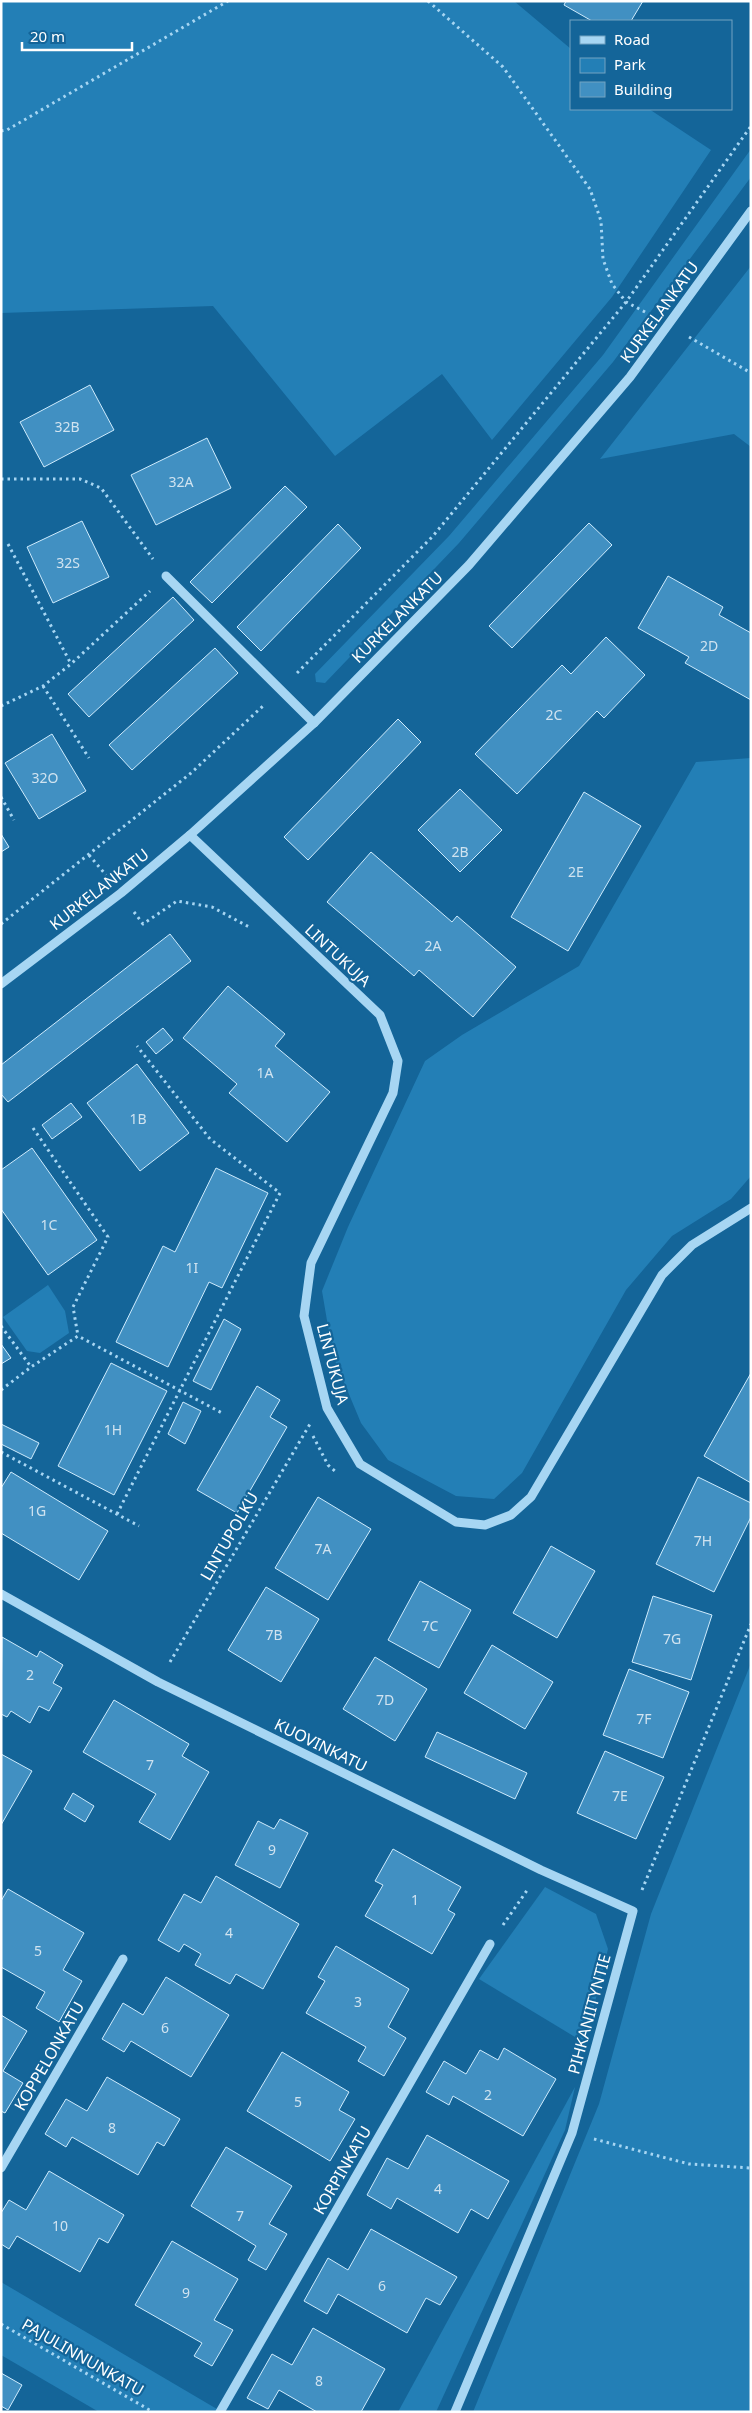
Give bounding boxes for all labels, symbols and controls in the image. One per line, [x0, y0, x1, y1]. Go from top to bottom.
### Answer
scale bar [22, 20, 132, 52]
legend [570, 20, 732, 110]
text: 20 m [30, 26, 65, 46]
text: Road [614, 29, 650, 49]
text: Park [614, 54, 646, 74]
text: Building [614, 79, 672, 99]
street label: KURKELANKATU [615, 257, 703, 367]
house number: 32B [54, 417, 80, 436]
house number: 32A [169, 472, 194, 491]
house number: 32S [56, 553, 80, 572]
street label: KURKELANKATU [347, 567, 447, 667]
house number: 2D [700, 636, 718, 655]
house number: 2C [546, 705, 563, 724]
house number: 32O [32, 768, 59, 787]
house number: 2B [451, 842, 469, 861]
street label: KURKELANKATU [45, 843, 153, 935]
house number: 2E [568, 862, 584, 881]
street label: LINTUKUJA [300, 919, 376, 992]
house number: 2A [425, 936, 442, 955]
house number: 1A [257, 1063, 274, 1082]
house number: 1B [129, 1109, 147, 1128]
house number: 1C [41, 1215, 58, 1234]
house number: 1I [186, 1258, 199, 1277]
street label: LINTUKUJA [312, 1321, 355, 1408]
house number: 1H [104, 1420, 122, 1439]
street label: LINTUPOLKU [195, 1488, 263, 1584]
house number: 1G [28, 1501, 46, 1520]
house number: 7H [694, 1531, 712, 1550]
house number: 7A [315, 1539, 332, 1558]
house number: 7C [422, 1616, 439, 1635]
house number: 7B [265, 1625, 283, 1644]
house number: 7G [663, 1629, 681, 1648]
house number: 2 [26, 1665, 34, 1684]
house number: 7D [376, 1690, 394, 1709]
house number: 7F [636, 1709, 652, 1728]
street label: KUOVINKATU [271, 1713, 371, 1777]
house number: 7 [146, 1755, 154, 1774]
house number: 7E [612, 1786, 628, 1805]
house number: 9 [268, 1840, 276, 1859]
house number: 1 [411, 1890, 419, 1909]
house number: 4 [225, 1923, 233, 1942]
house number: 5 [34, 1941, 42, 1960]
street label: PIHKANIITYNTIE [562, 1952, 616, 2076]
house number: 3 [354, 1992, 362, 2011]
street label: KOPPELONKATU [9, 1997, 89, 2115]
house number: 6 [161, 2018, 169, 2037]
house number: 2 [484, 2085, 492, 2104]
house number: 5 [294, 2092, 302, 2111]
house number: 8 [108, 2118, 116, 2137]
street label: KORPINKATU [308, 2122, 376, 2218]
house number: 4 [434, 2179, 442, 2198]
house number: 7 [236, 2206, 244, 2225]
house number: 10 [52, 2216, 68, 2235]
house number: 6 [378, 2276, 386, 2295]
house number: 9 [182, 2283, 190, 2302]
street label: PAJULINNUNKATU [18, 2313, 148, 2401]
house number: 8 [315, 2371, 323, 2390]

